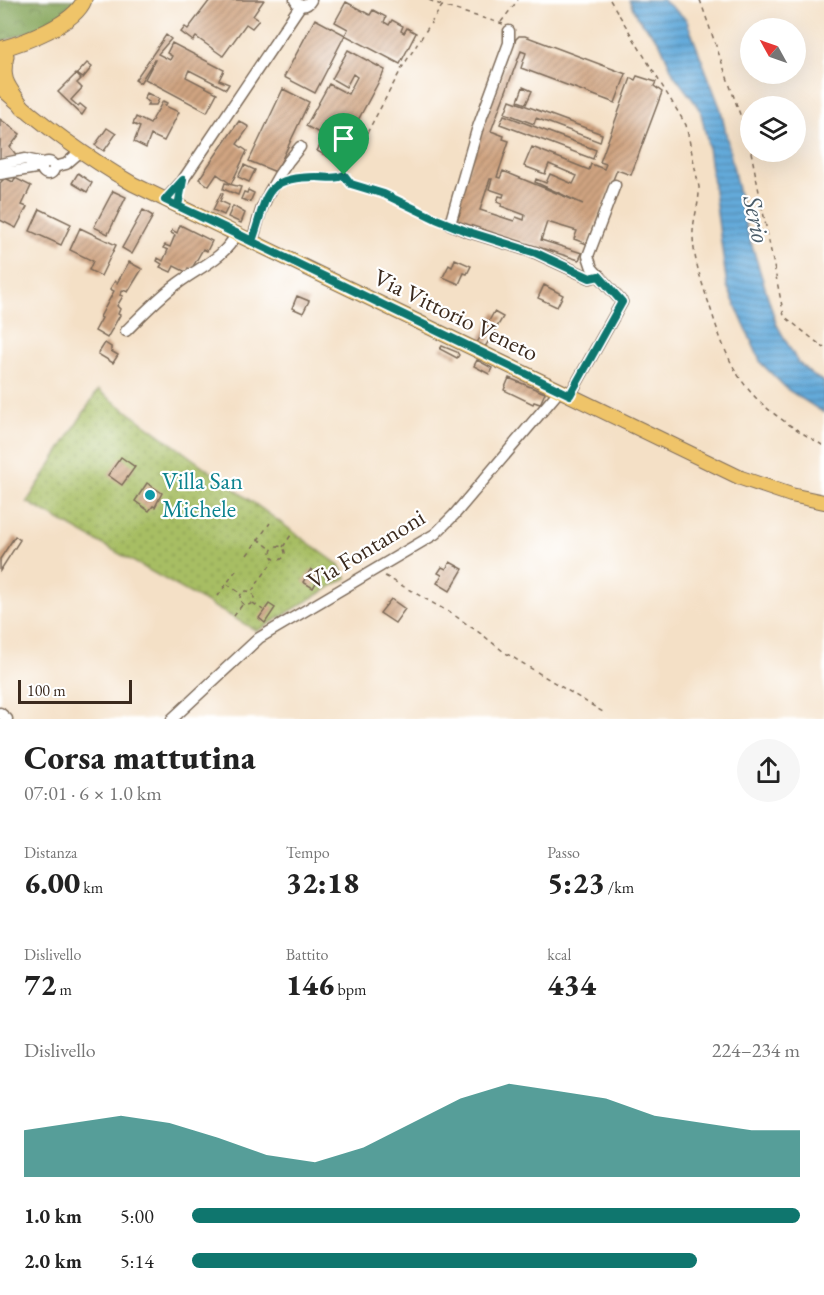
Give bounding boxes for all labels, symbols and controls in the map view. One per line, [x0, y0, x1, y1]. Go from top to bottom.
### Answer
north arrow [740, 18, 806, 84]
map controls [740, 18, 806, 162]
button: layers [740, 96, 806, 162]
pin [318, 113, 369, 175]
icon: arrive [327, 122, 360, 155]
water label: Serio [735, 191, 779, 246]
street label: Via Vittorio Veneto [369, 261, 544, 368]
place label: Villa San Michele [162, 465, 243, 524]
marker: Villa San Michele [143, 488, 157, 502]
street label: Via Fontanoni [301, 501, 430, 596]
scale bar [18, 677, 132, 704]
text: 100 m [27, 680, 66, 701]
text: Corsa mattutina [24, 736, 255, 779]
button: share [737, 739, 800, 802]
text: 07:01 · 6 × 1.0 km [24, 780, 162, 806]
text: Distanza [24, 842, 77, 863]
text: Tempo [286, 842, 330, 863]
text: Passo [547, 842, 580, 863]
text: 6.00 [24, 863, 80, 902]
text: 32:18 [286, 863, 359, 902]
text: 5:23 [547, 863, 605, 902]
text: km [80, 877, 103, 898]
text: /km [605, 877, 634, 898]
text: Dislivello [24, 944, 81, 965]
text: Battito [286, 944, 328, 965]
text: kcal [547, 944, 571, 965]
text: 72 [24, 965, 56, 1004]
text: 146 [286, 965, 334, 1004]
text: 434 [547, 965, 596, 1004]
text: m [56, 979, 72, 1000]
text: bpm [334, 979, 366, 1000]
text: Dislivello [24, 1037, 96, 1063]
text: 224–234 m [712, 1037, 800, 1063]
text: 1.0 km [24, 1203, 82, 1229]
text: 5:00 [120, 1203, 154, 1229]
text: 2.0 km [24, 1248, 82, 1274]
text: 5:14 [120, 1248, 154, 1274]

